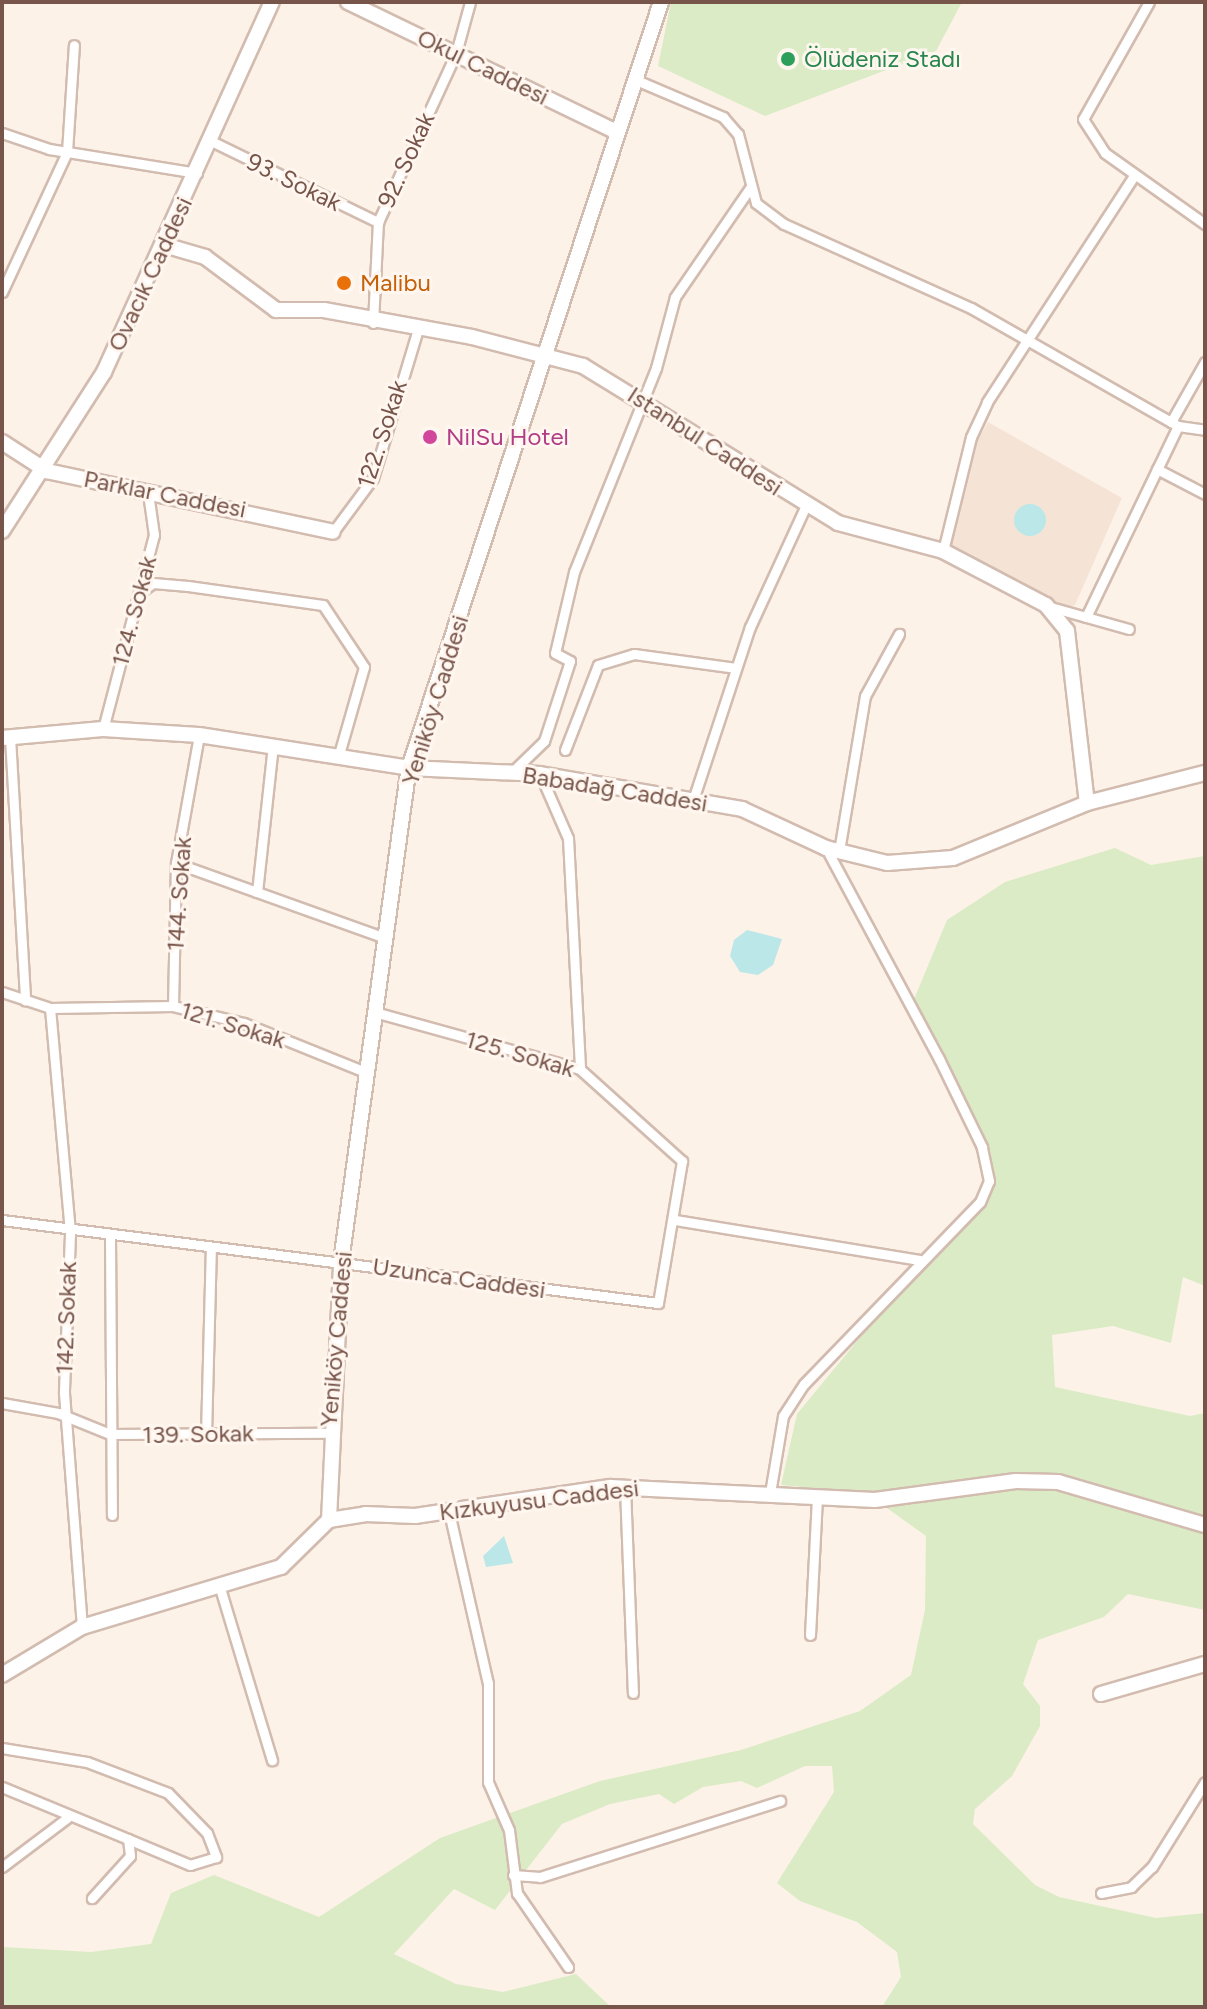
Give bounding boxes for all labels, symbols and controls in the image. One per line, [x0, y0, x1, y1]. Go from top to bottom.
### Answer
street label: Okul Caddesi [413, 23, 553, 111]
place label: Ölüdeniz Stadı [804, 45, 961, 73]
marker: Ölüdeniz Stadı [779, 50, 797, 68]
street label: 92. Sokak [371, 108, 441, 212]
street label: 93. Sokak [242, 147, 346, 217]
street label: Ovacık Caddesi [102, 192, 198, 356]
place label: Malibu [360, 269, 431, 297]
marker: Malibu [335, 274, 353, 292]
street label: 122. Sokak [351, 376, 413, 492]
street label: Istanbul Caddesi [622, 380, 788, 502]
place label: NilSu Hotel [446, 423, 569, 451]
marker: NilSu Hotel [421, 428, 439, 446]
street label: Parklar Caddesi [81, 464, 249, 524]
street label: 124. Sokak [105, 553, 163, 669]
street label: Yeniköy Caddesi [395, 612, 475, 788]
street label: Babadağ Caddesi [520, 760, 710, 818]
street label: 144. Sokak [161, 836, 197, 952]
street label: 121. Sokak [177, 995, 289, 1055]
street label: 125. Sokak [462, 1025, 578, 1083]
street label: Yeniköy Caddesi [314, 1250, 358, 1428]
street label: Uzunca Caddesi [371, 1252, 547, 1304]
street label: 142. Sokak [50, 1261, 82, 1375]
street label: 139. Sokak [142, 1419, 254, 1449]
street label: Kızkuyusu Caddesi [437, 1473, 641, 1527]

